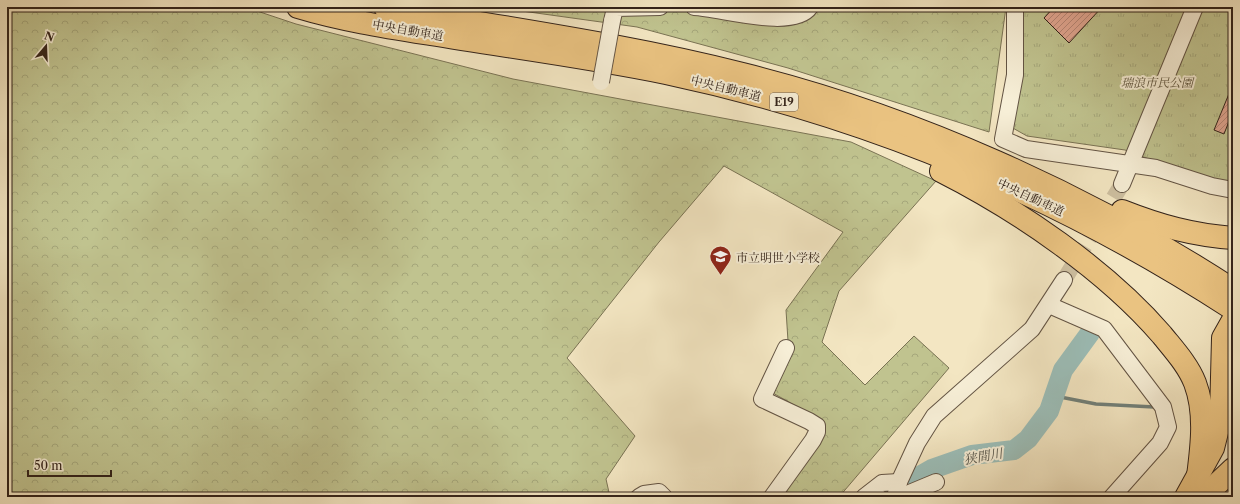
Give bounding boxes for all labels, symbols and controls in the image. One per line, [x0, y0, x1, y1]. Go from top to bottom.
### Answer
street label: 中央自動車道 [371, 16, 445, 44]
north arrow [26, 26, 66, 66]
text: N [42, 28, 56, 45]
street label: 中央自動車道 [689, 72, 763, 104]
park label: 瑞浪市民公園 [1121, 75, 1195, 90]
road number: E19 [770, 93, 798, 111]
street label: 中央自動車道 [995, 175, 1067, 219]
school or university icon: 市立明世小学校 [708, 244, 734, 277]
place label: 市立明世小学校 [736, 250, 820, 265]
water label: 狭間川 [962, 444, 1006, 467]
scale bar [28, 452, 111, 478]
text: 50 m [34, 458, 63, 473]

